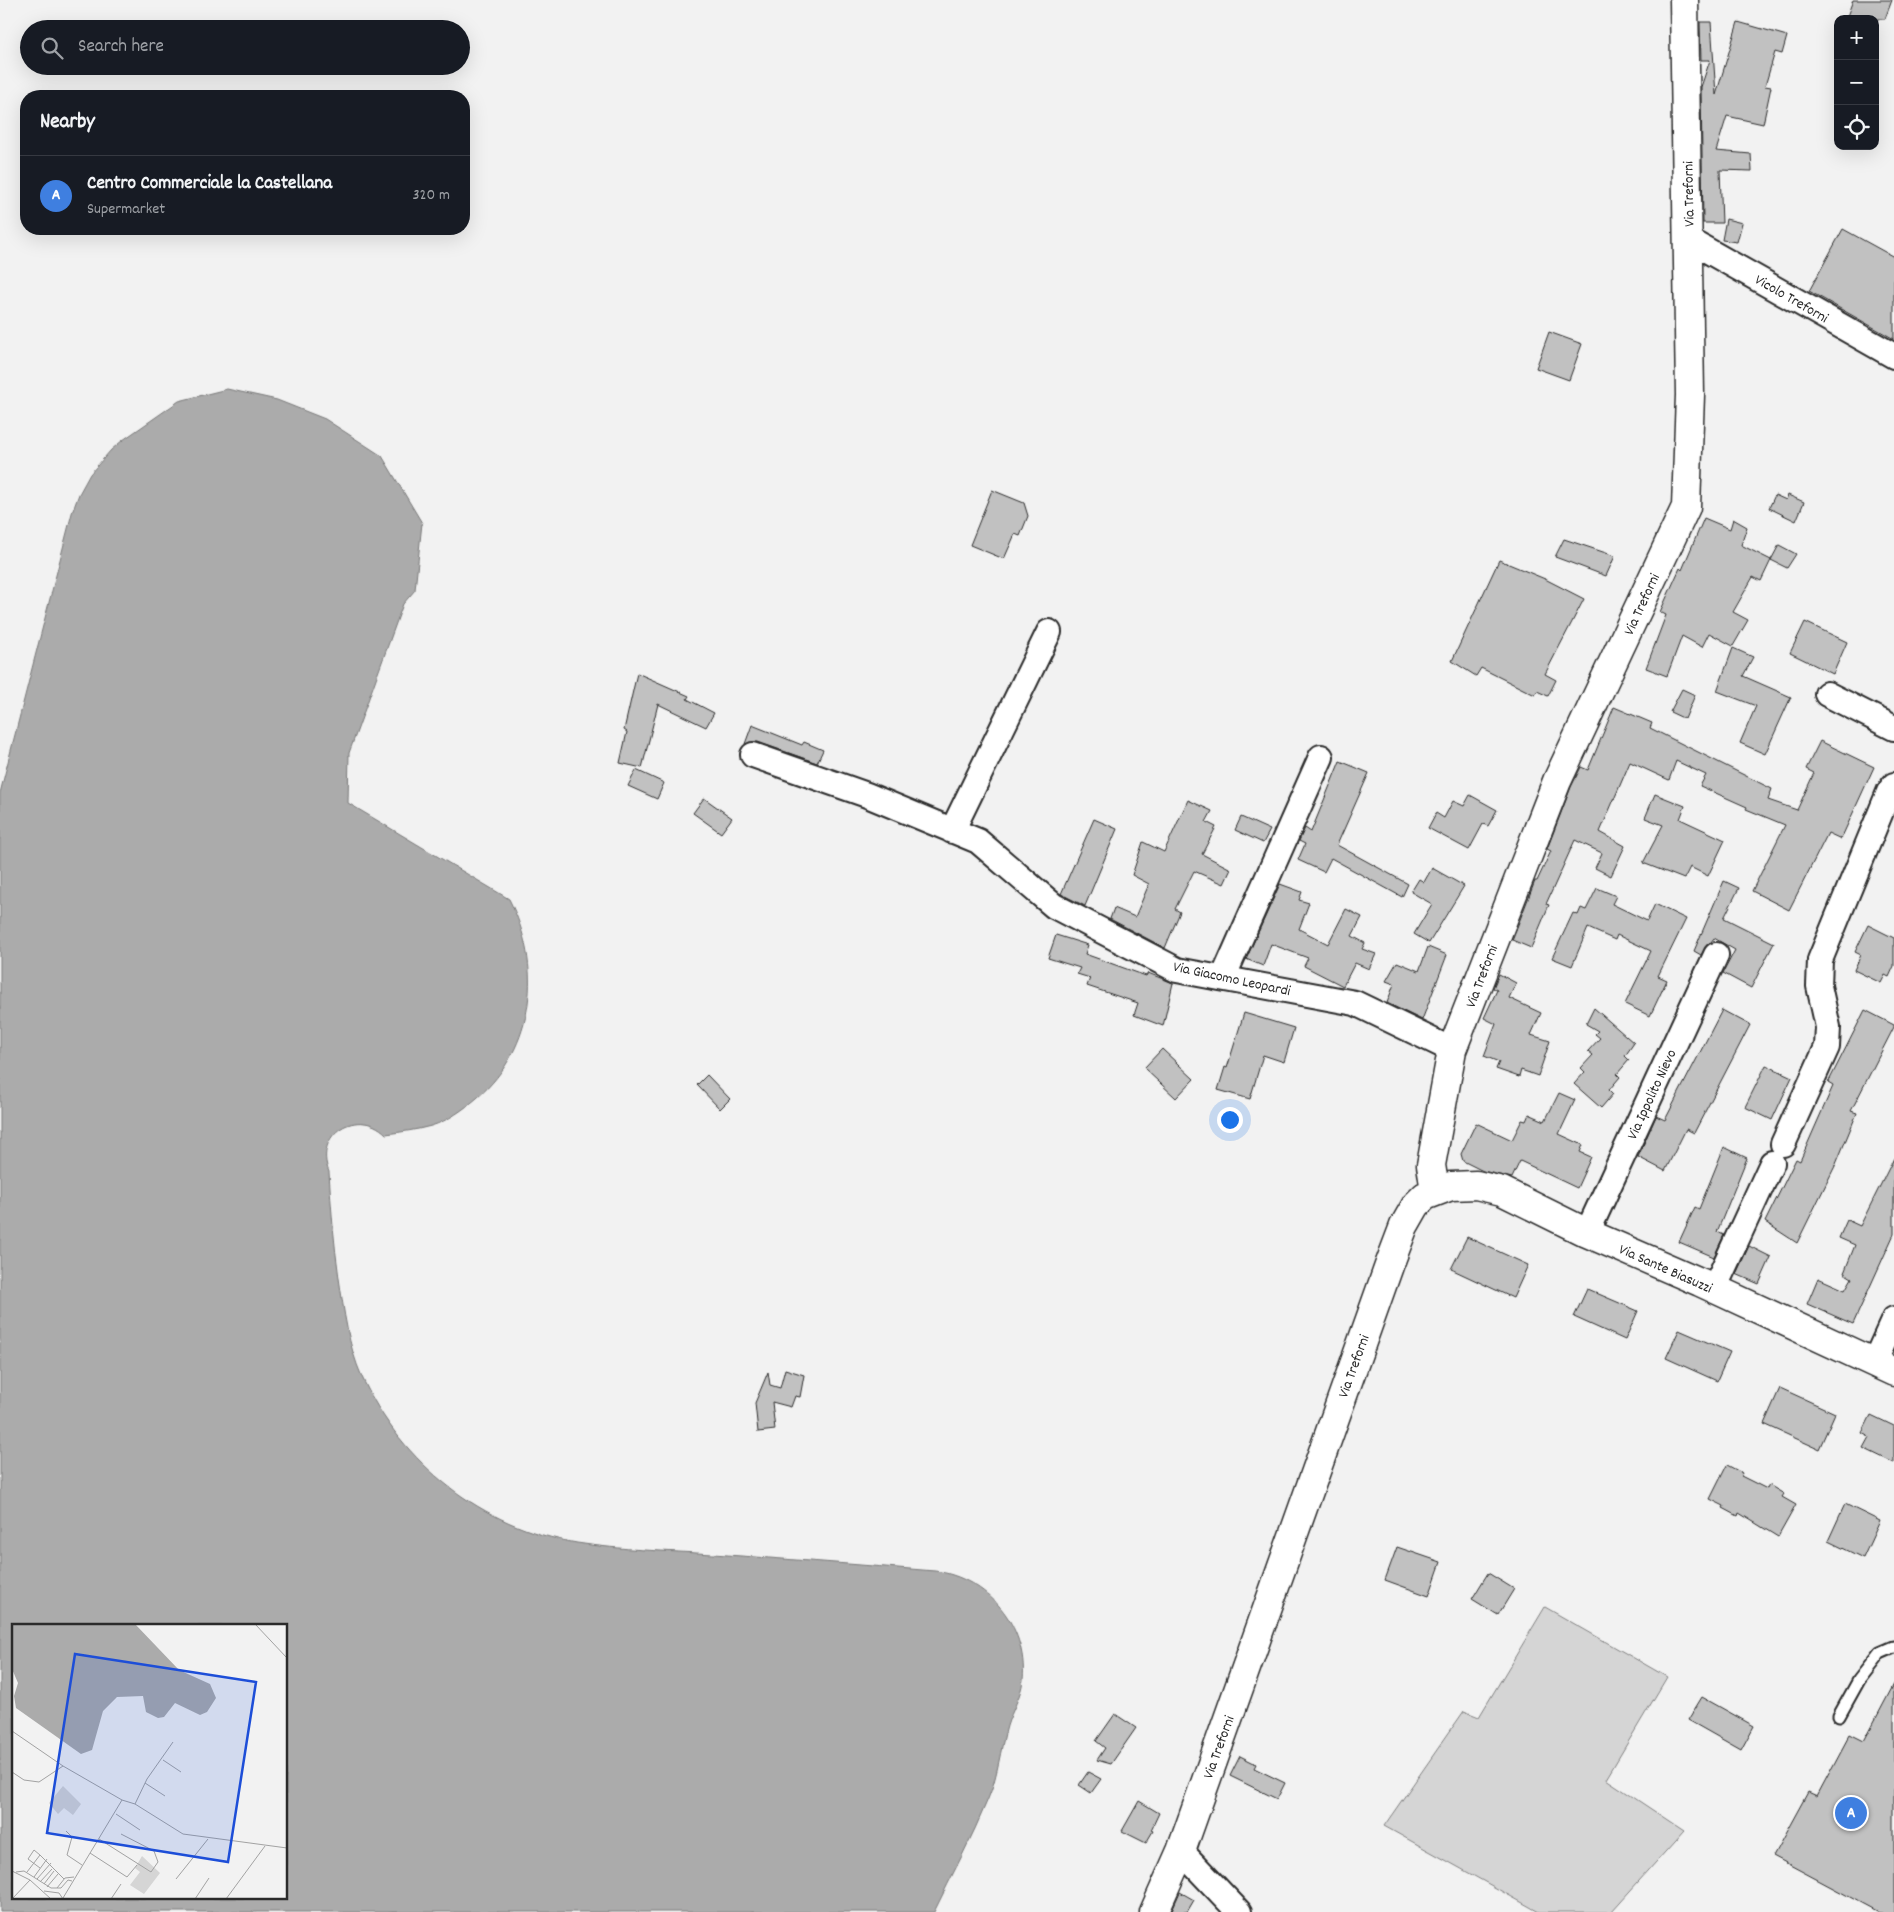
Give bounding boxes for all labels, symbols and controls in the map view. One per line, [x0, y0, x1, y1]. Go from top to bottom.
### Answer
map controls [1834, 15, 1879, 150]
button: + [1834, 15, 1879, 60]
search box [20, 20, 470, 75]
icon: search [38, 34, 66, 62]
text: Search here [78, 34, 164, 61]
button: − [1834, 60, 1879, 105]
button: locate [1834, 105, 1879, 150]
text: Nearby [40, 108, 95, 138]
street label: Via Treforni [1678, 161, 1702, 227]
text: Centro Commerciale la Castellana [87, 171, 332, 198]
text: A [52, 184, 60, 207]
text: 320 m [413, 184, 450, 207]
text: Supermarket [87, 198, 165, 221]
street label: Vicolo Treforni [1750, 270, 1832, 330]
street label: Via Treforni [1619, 570, 1667, 639]
street label: Via Treforni [1461, 942, 1505, 1011]
street label: Via Giacomo Leopardi [1171, 957, 1293, 1003]
street label: Via Ippolito Nievo [1622, 1046, 1683, 1144]
your location [1217, 1107, 1243, 1133]
street label: Via Sante Biasuzzi [1615, 1239, 1716, 1300]
street label: Via Treforni [1333, 1332, 1377, 1401]
inset map [12, 1624, 288, 1900]
street label: Via Treforni [1198, 1713, 1242, 1782]
pin: A [1835, 1794, 1867, 1832]

